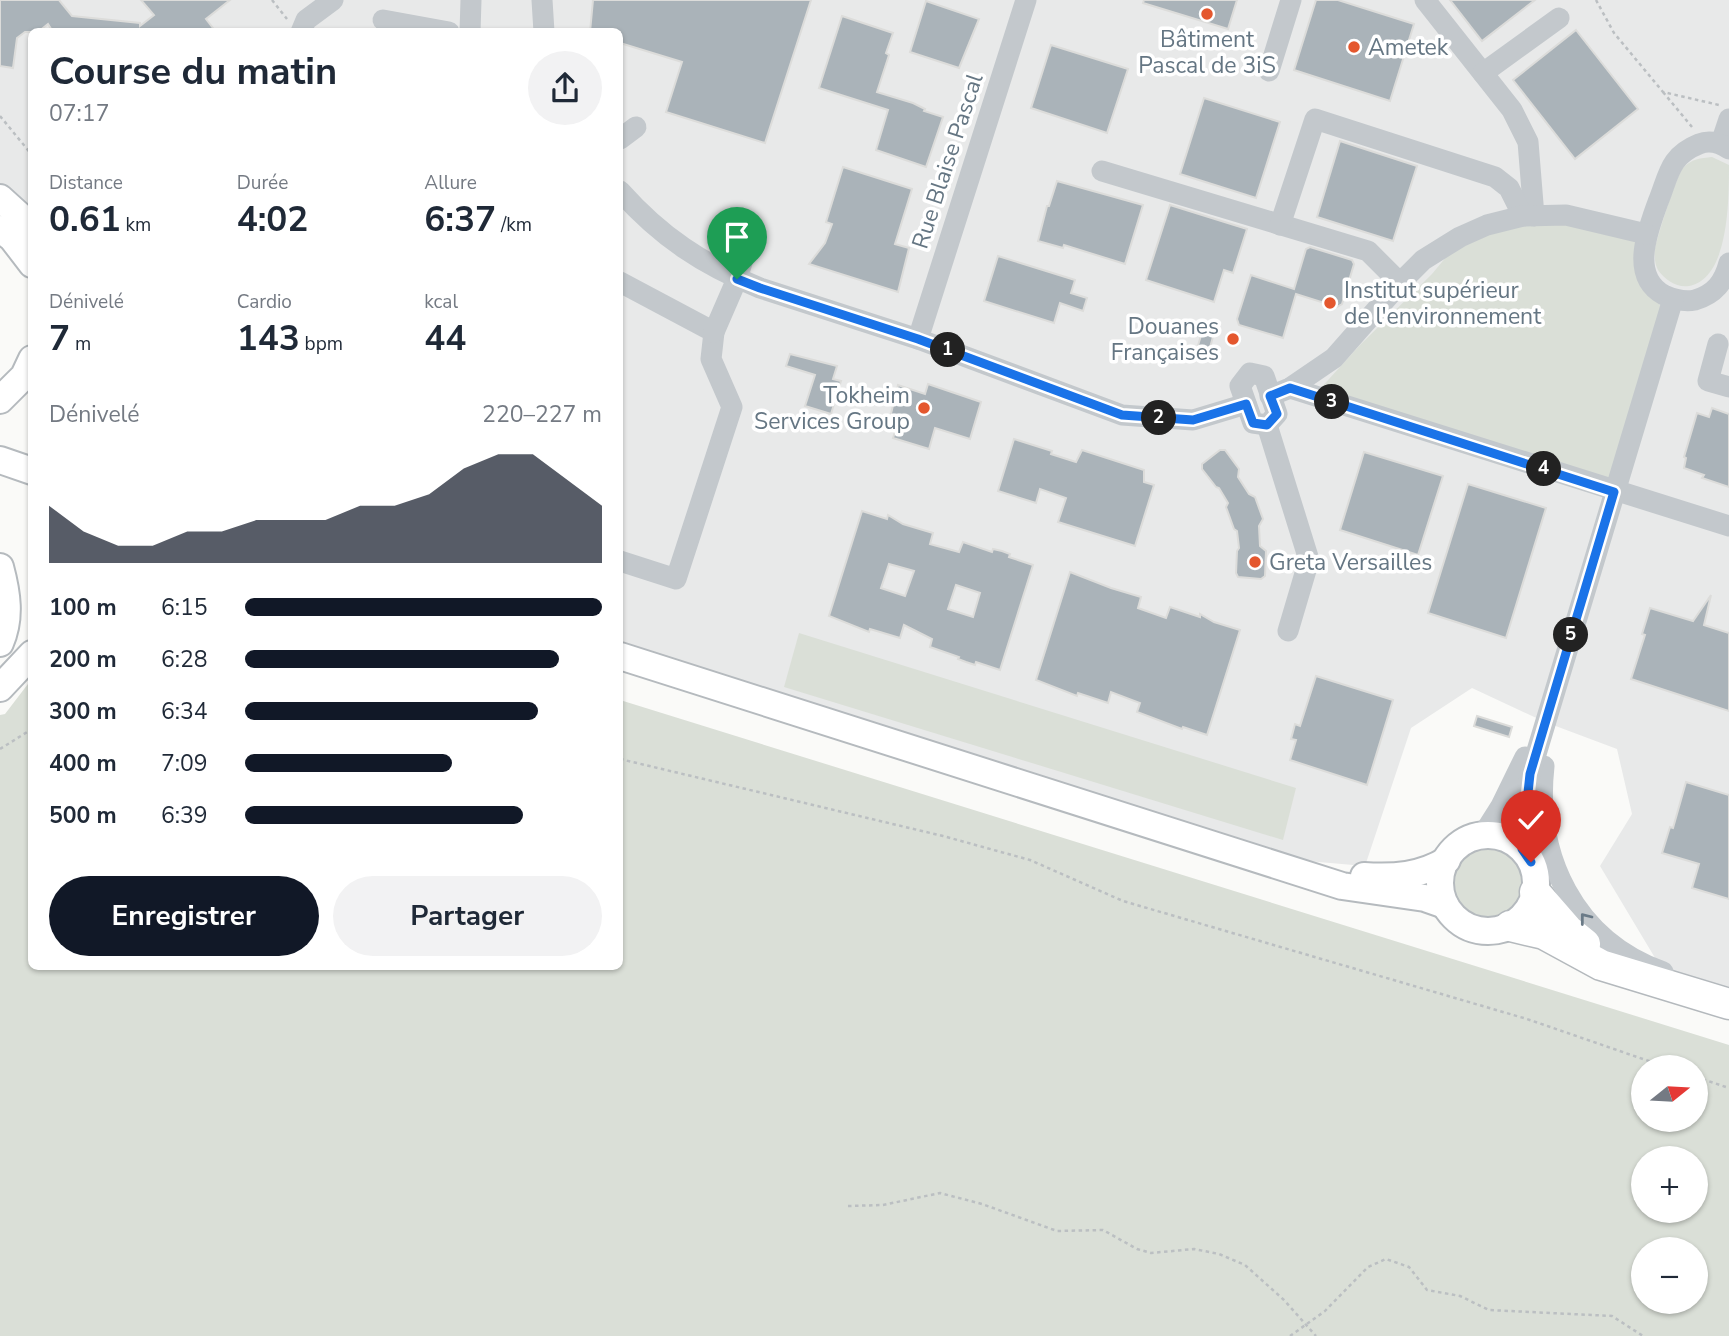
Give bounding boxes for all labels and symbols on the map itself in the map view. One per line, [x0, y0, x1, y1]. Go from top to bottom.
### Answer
marker: Bâtiment Pascal de 3iS [1199, 6, 1215, 22]
place label: Bâtiment Pascal de 3iS [1138, 24, 1276, 81]
place label: Ametek [1368, 32, 1449, 63]
marker: Ametek [1346, 39, 1362, 55]
street label: Rue Blaise Pascal [905, 69, 990, 253]
pin [707, 207, 767, 279]
place label: Institut supérieur de l'environnement [1344, 275, 1542, 332]
marker: Institut supérieur de l'environnement [1322, 295, 1338, 311]
place label: Douanes Françaises [1111, 311, 1219, 368]
marker: Douanes Françaises [1225, 331, 1241, 347]
pin: 1 [930, 332, 965, 368]
place label: Tokheim Services Group [754, 380, 910, 437]
pin: 3 [1314, 384, 1350, 420]
marker: Tokheim Services Group [916, 400, 932, 416]
pin: 2 [1142, 400, 1176, 436]
pin: 4 [1526, 452, 1562, 486]
place label: Greta Versailles [1269, 547, 1432, 578]
marker: Greta Versailles [1247, 554, 1263, 570]
pin: 5 [1554, 618, 1588, 652]
pin [1501, 790, 1561, 862]
one-way arrow [1581, 913, 1594, 925]
north arrow [1631, 1055, 1708, 1132]

